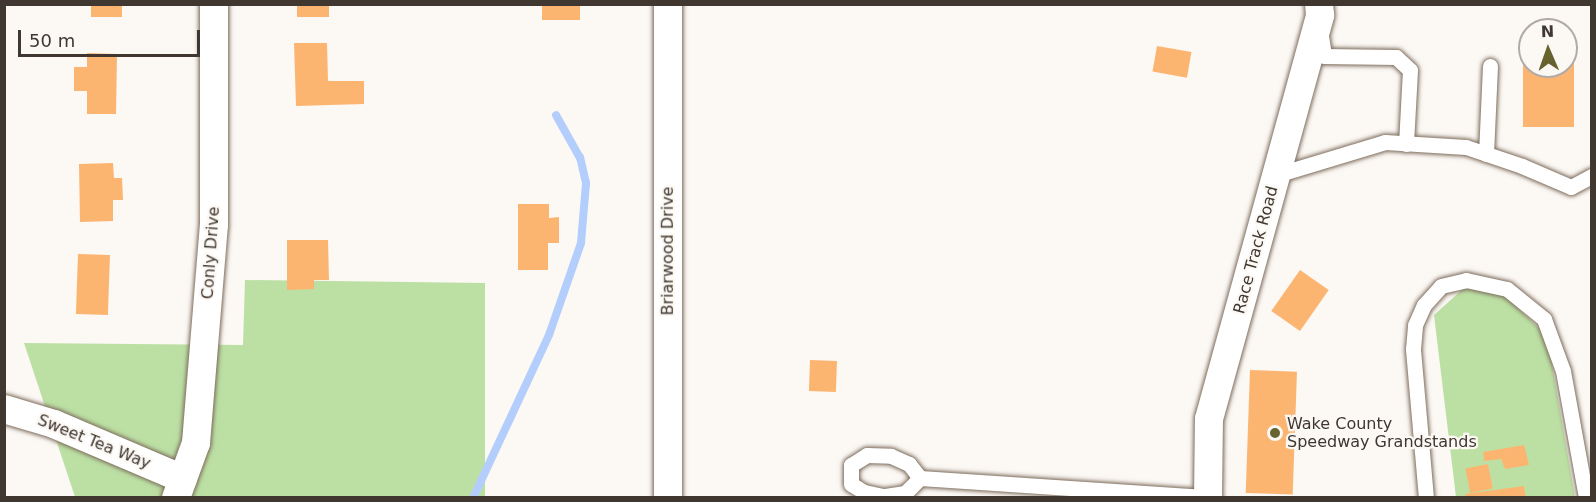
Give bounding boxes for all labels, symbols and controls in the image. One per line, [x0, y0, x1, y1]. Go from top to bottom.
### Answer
scale bar [21, 18, 202, 56]
north arrow [1518, 18, 1578, 78]
text: N [1540, 22, 1554, 41]
text: 50 m [29, 30, 75, 51]
street label: Race Track Road [1230, 184, 1282, 316]
street label: Briarwood Drive [658, 187, 678, 315]
street label: Conly Drive [198, 206, 224, 300]
street label: Sweet Tea Way [35, 411, 153, 473]
place label: Wake County Speedway Grandstands [1287, 414, 1477, 452]
marker: Wake County Speedway Grandstands [1268, 426, 1282, 440]

